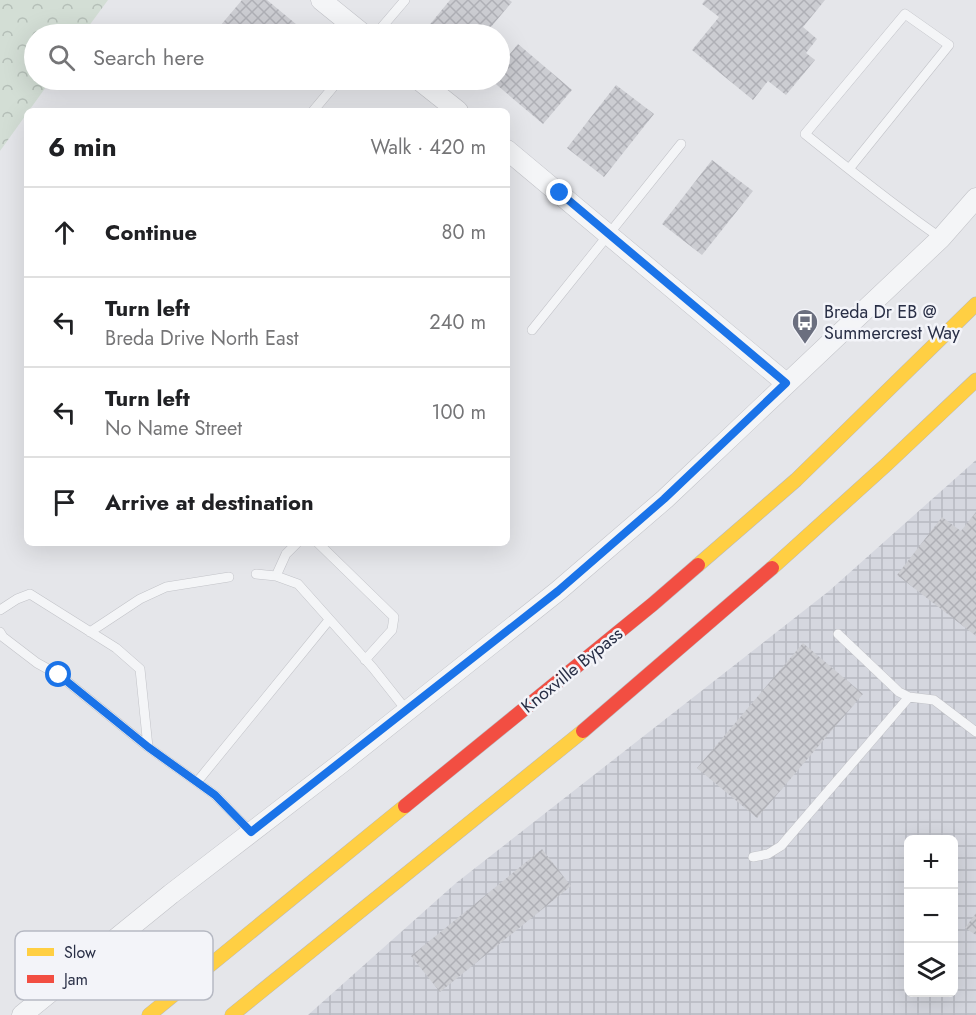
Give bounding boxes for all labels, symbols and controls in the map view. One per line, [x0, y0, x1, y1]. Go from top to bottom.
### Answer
search box [24, 24, 510, 90]
icon: search [45, 41, 78, 74]
text: Search here [93, 41, 204, 73]
text: 6 min [48, 128, 117, 166]
text: Walk · 420 m [371, 133, 486, 162]
route end [546, 179, 572, 205]
icon: ahead [48, 216, 81, 249]
text: Continue [105, 216, 197, 248]
text: 80 m [441, 218, 486, 247]
text: Turn left [105, 292, 190, 324]
place label: Breda Dr EB @ Summercrest Way [824, 299, 960, 346]
icon: left [48, 306, 81, 339]
bus stop icon: Breda Dr EB @ Summercrest Way [790, 307, 820, 345]
text: 240 m [429, 308, 486, 337]
text: Breda Drive North East [105, 324, 299, 353]
text: Turn left [105, 382, 190, 414]
icon: left [48, 396, 81, 429]
text: 100 m [431, 398, 486, 427]
text: No Name Street [105, 414, 242, 443]
icon: arrive [48, 486, 81, 519]
text: Arrive at destination [105, 486, 314, 518]
street label: Knoxville Bypass [516, 621, 628, 719]
route start [45, 661, 71, 687]
map controls [904, 835, 958, 997]
button: + [904, 835, 958, 889]
button: − [904, 889, 958, 943]
legend [15, 931, 213, 1000]
text: Slow [64, 941, 96, 964]
button: layers [904, 943, 958, 997]
text: Jam [62, 968, 88, 991]

